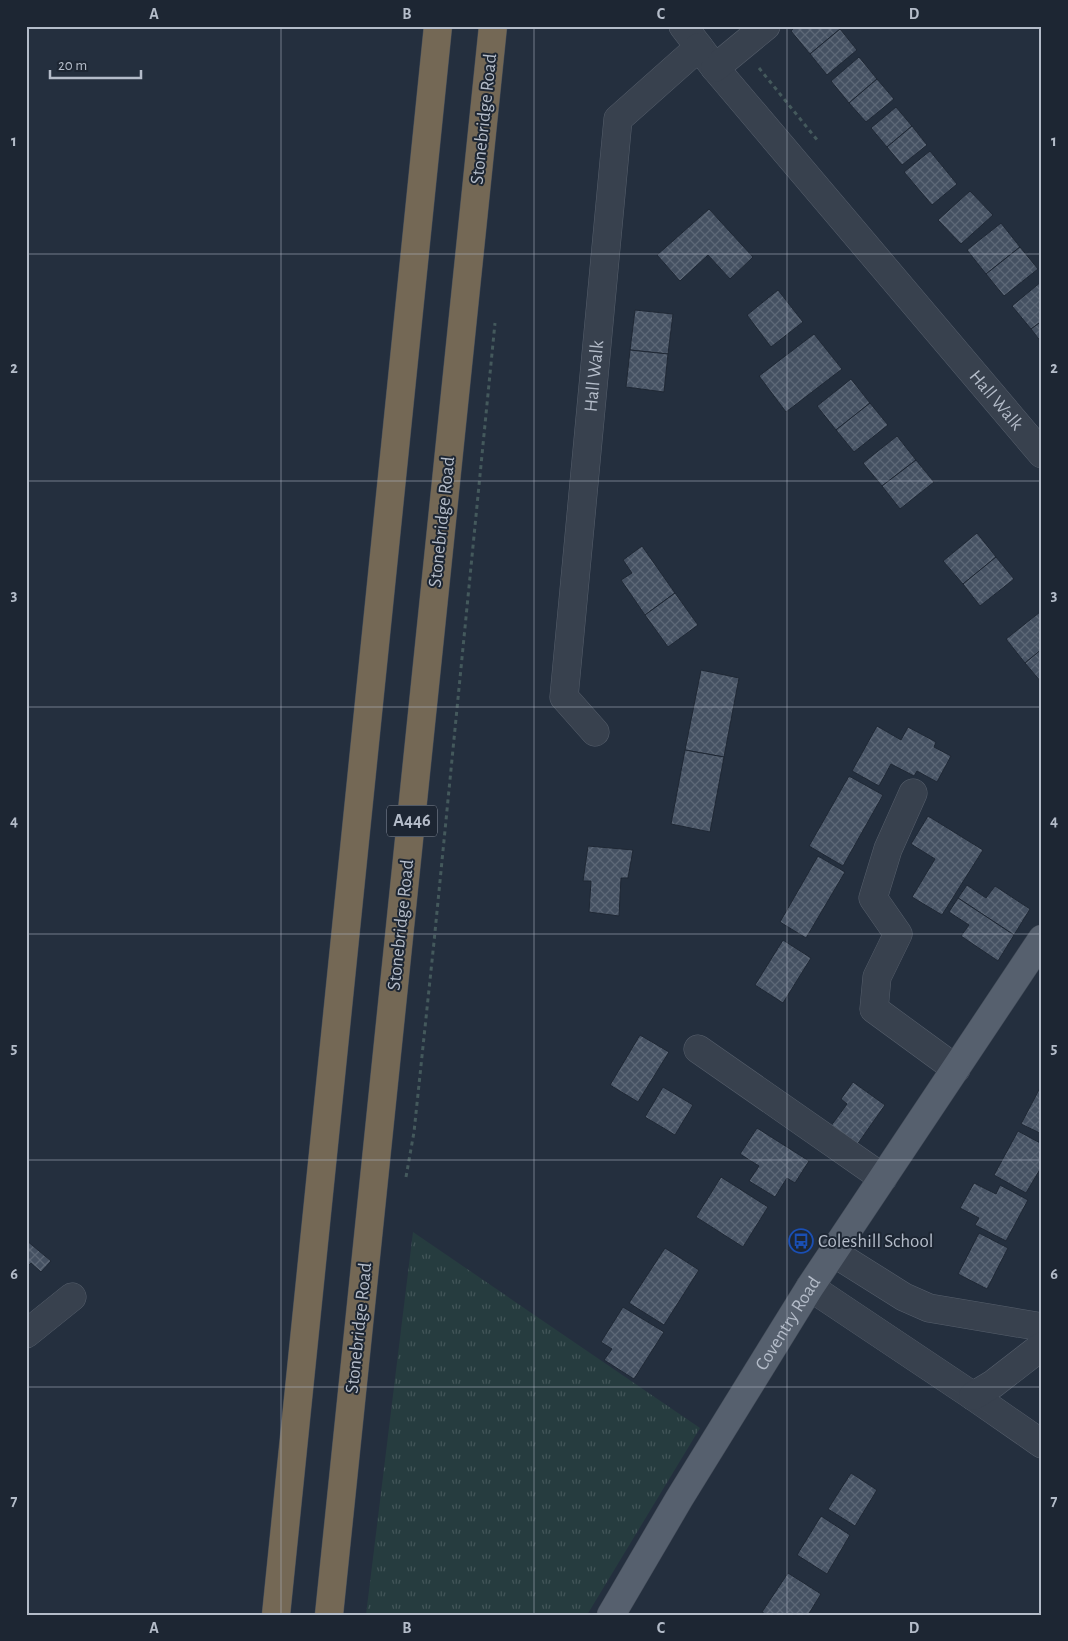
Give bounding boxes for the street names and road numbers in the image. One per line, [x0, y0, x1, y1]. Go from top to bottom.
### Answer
street label: Stonebridge Road [468, 52, 500, 185]
street label: Hall Walk [581, 339, 607, 413]
street label: Hall Walk [966, 366, 1027, 434]
street label: Stonebridge Road [426, 455, 458, 588]
road number: A446 [387, 806, 437, 836]
street label: Stonebridge Road [385, 858, 417, 991]
street label: Stonebridge Road [343, 1261, 375, 1394]
street label: Coventry Road [752, 1273, 824, 1374]

